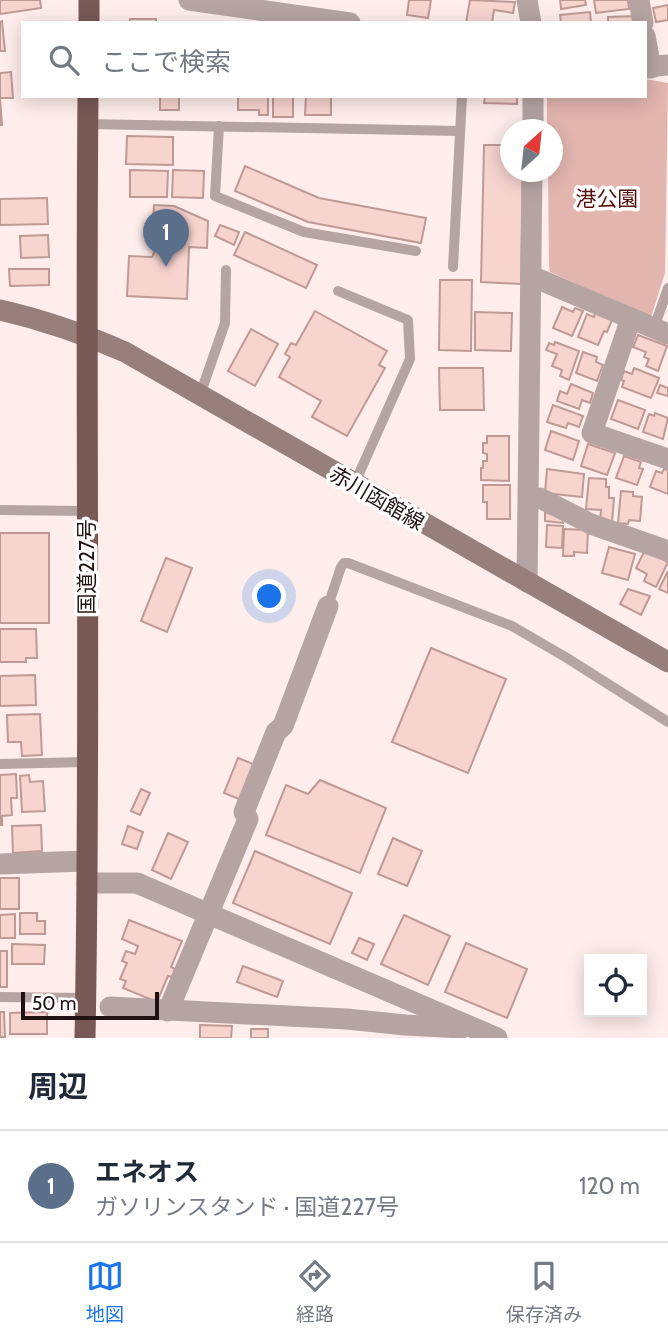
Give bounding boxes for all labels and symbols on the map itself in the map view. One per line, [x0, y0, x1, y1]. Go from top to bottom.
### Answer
north arrow [500, 119, 563, 182]
park label: 港公園 [576, 186, 639, 211]
pin: 1 [143, 209, 189, 267]
street label: 赤川函館線 [325, 461, 429, 535]
street label: 国道227号 [74, 519, 99, 615]
your location [252, 579, 286, 613]
scale bar [21, 989, 159, 1021]

